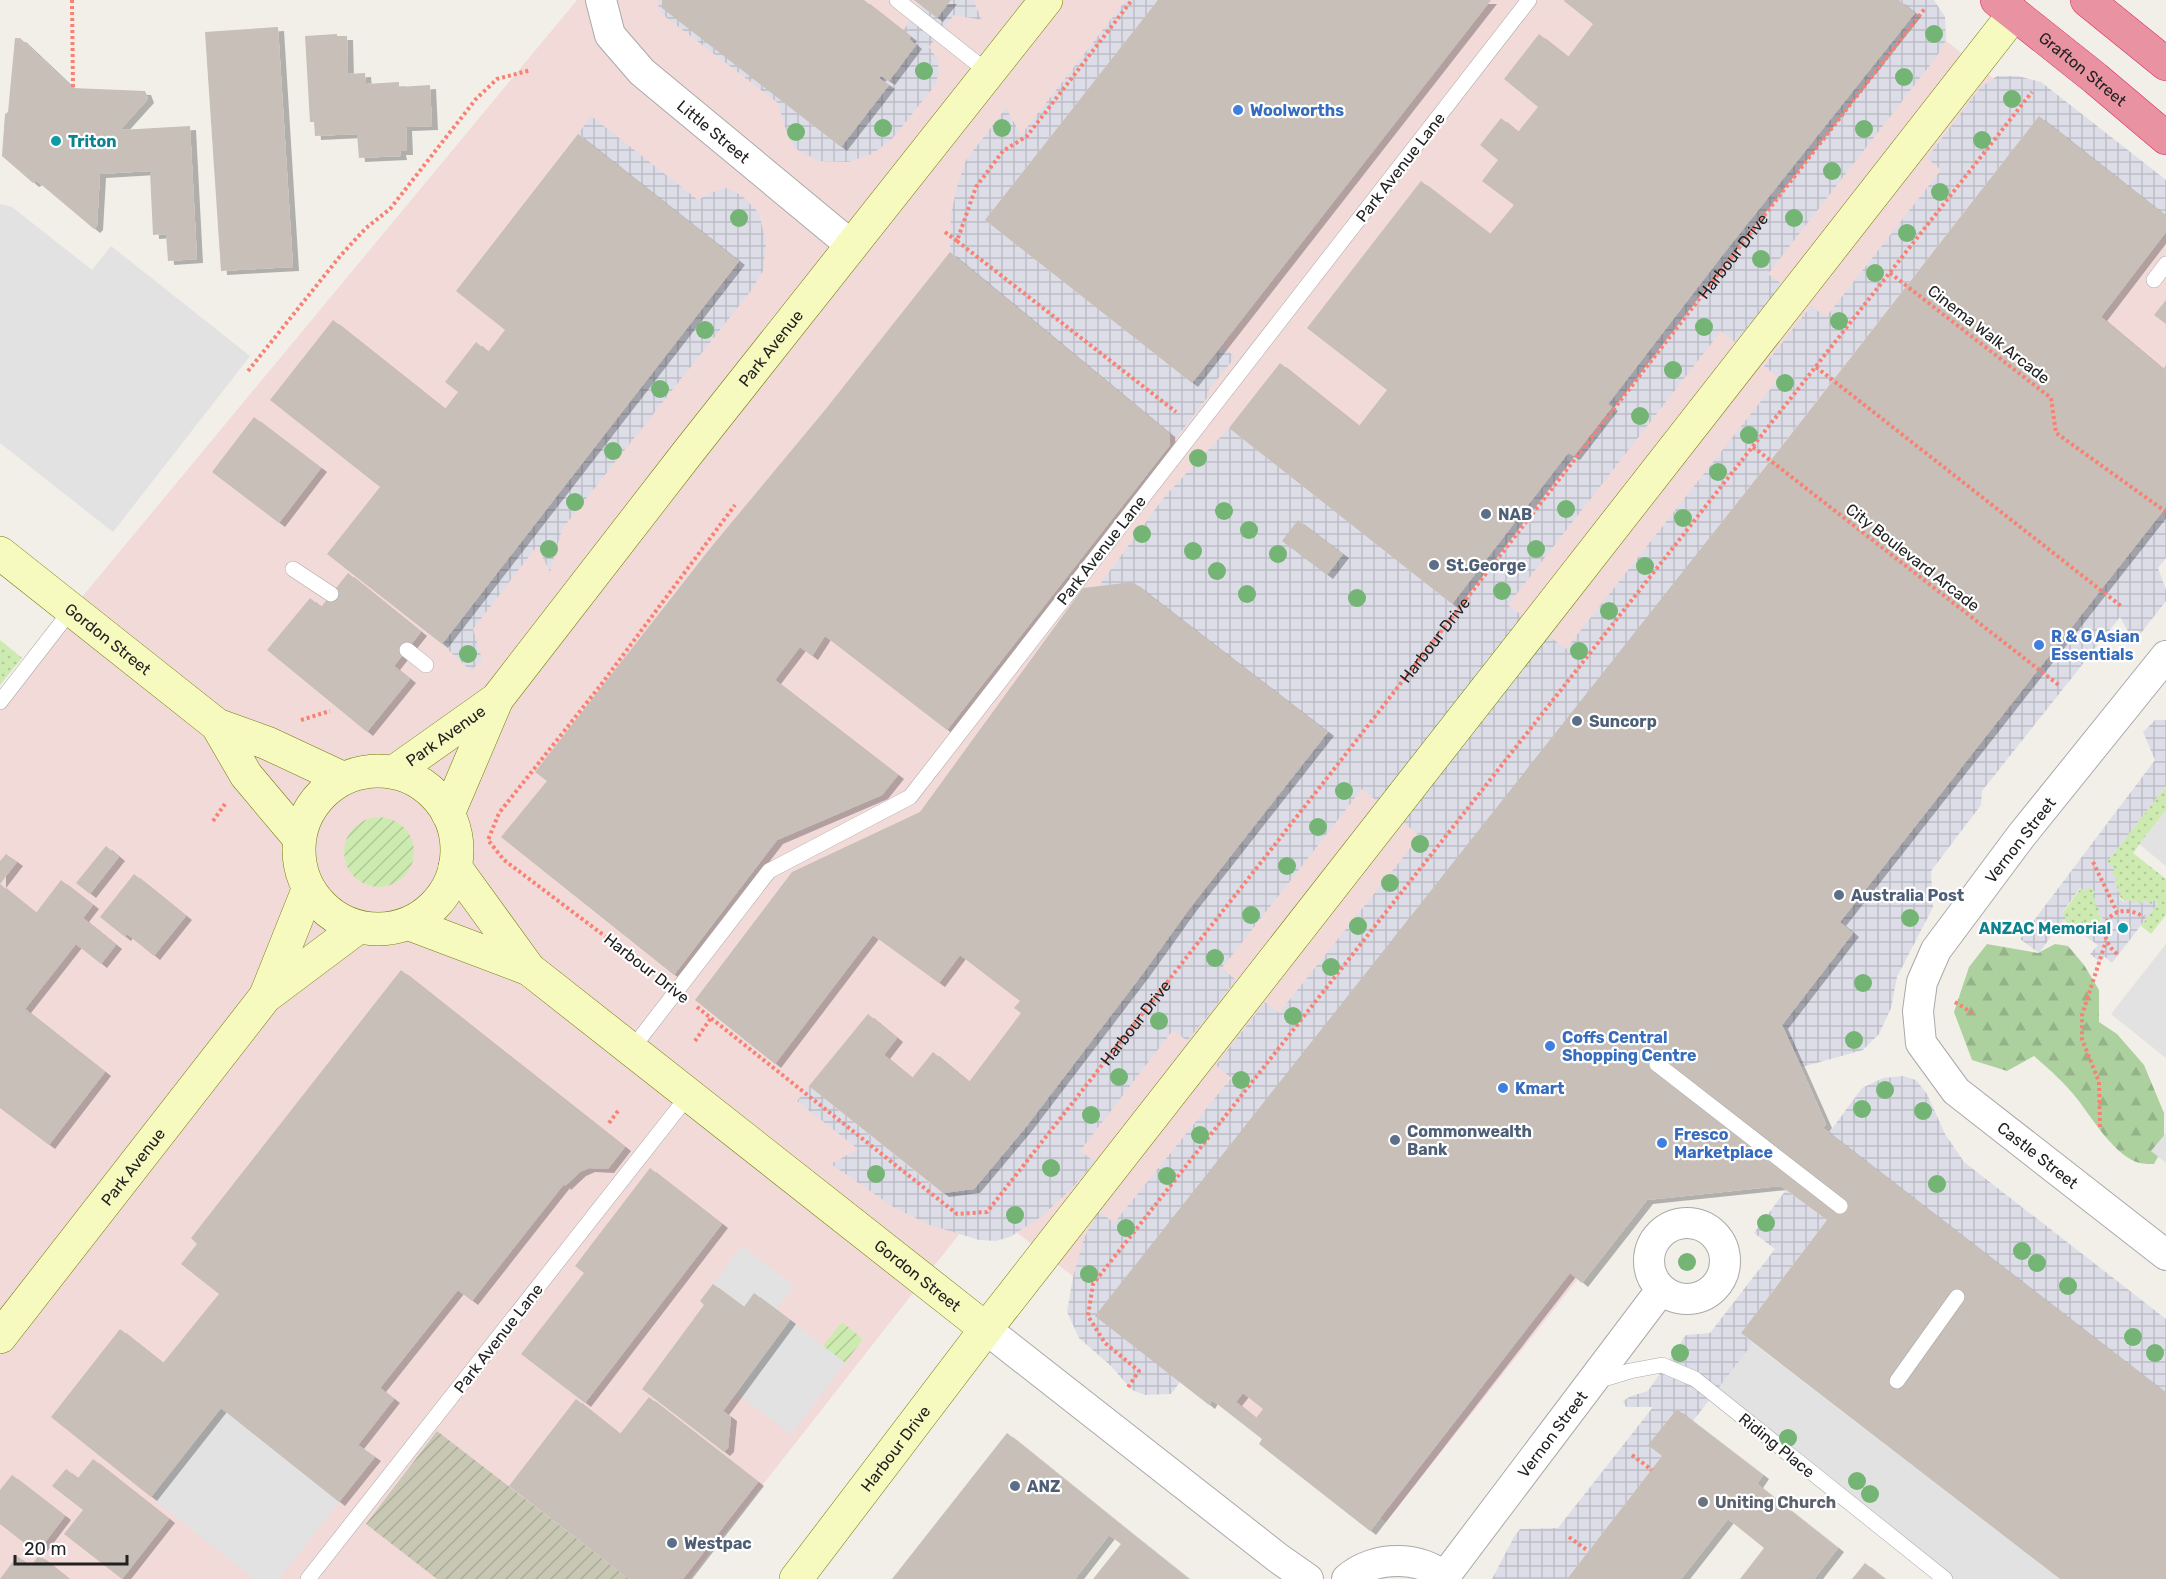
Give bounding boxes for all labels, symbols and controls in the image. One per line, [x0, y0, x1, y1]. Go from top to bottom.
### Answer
street label: Grafton Street [2035, 28, 2130, 110]
street label: Little Street [673, 96, 753, 167]
place label: Woolworths [1250, 101, 1344, 120]
marker: Woolworths [1231, 103, 1245, 117]
street label: Park Avenue Lane [1352, 109, 1449, 226]
place label: Triton [68, 132, 117, 151]
marker: Triton [49, 134, 63, 148]
street label: Harbour Drive [1694, 210, 1772, 303]
street label: Cinema Walk Arcade [1924, 281, 2053, 388]
street label: Park Avenue [735, 306, 807, 391]
street label: Park Avenue Lane [1053, 492, 1150, 609]
street label: City Boulevard Arcade [1842, 499, 1983, 615]
place label: NAB [1498, 505, 1532, 524]
marker: NAB [1479, 507, 1493, 521]
place label: St.George [1446, 556, 1526, 575]
marker: St.George [1427, 558, 1441, 572]
street label: Harbour Drive [1396, 594, 1474, 686]
street label: Gordon Street [61, 599, 155, 679]
place label: R & G Asian Essentials [2051, 627, 2140, 664]
marker: R & G Asian Essentials [2032, 638, 2046, 652]
street label: Park Avenue [402, 701, 489, 771]
place label: Suncorp [1589, 712, 1657, 731]
marker: Suncorp [1570, 714, 1584, 728]
street label: Vernon Street [1981, 794, 2060, 887]
place label: Australia Post [1851, 886, 1965, 905]
marker: Australia Post [1832, 888, 1846, 902]
place label: ANZAC Memorial [1979, 919, 2111, 938]
marker: ANZAC Memorial [2116, 921, 2130, 935]
street label: Harbour Drive [600, 929, 693, 1008]
street label: Harbour Drive [1097, 977, 1175, 1069]
place label: Coffs Central Shopping Centre [1562, 1028, 1697, 1065]
marker: Coffs Central Shopping Centre [1543, 1039, 1557, 1053]
place label: Kmart [1515, 1079, 1565, 1098]
marker: Kmart [1496, 1081, 1510, 1095]
street label: Castle Street [1994, 1118, 2082, 1193]
place label: Commonwealth Bank [1407, 1122, 1532, 1159]
street label: Park Avenue [97, 1124, 169, 1209]
place label: Fresco Marketplace [1674, 1125, 1773, 1162]
marker: Commonwealth Bank [1388, 1133, 1402, 1147]
marker: Fresco Marketplace [1655, 1136, 1669, 1150]
street label: Gordon Street [871, 1236, 965, 1316]
street label: Park Avenue Lane [450, 1280, 547, 1397]
street label: Vernon Street [1514, 1387, 1591, 1481]
street label: Harbour Drive [857, 1402, 934, 1495]
street label: Riding Place [1735, 1409, 1818, 1482]
place label: ANZ [1027, 1477, 1060, 1496]
marker: ANZ [1008, 1479, 1022, 1493]
place label: Uniting Church [1715, 1493, 1836, 1512]
marker: Uniting Church [1696, 1495, 1710, 1509]
scale bar [15, 1528, 128, 1566]
place label: Westpac [684, 1534, 752, 1553]
marker: Westpac [665, 1536, 679, 1550]
text: 20 m [24, 1538, 66, 1560]

